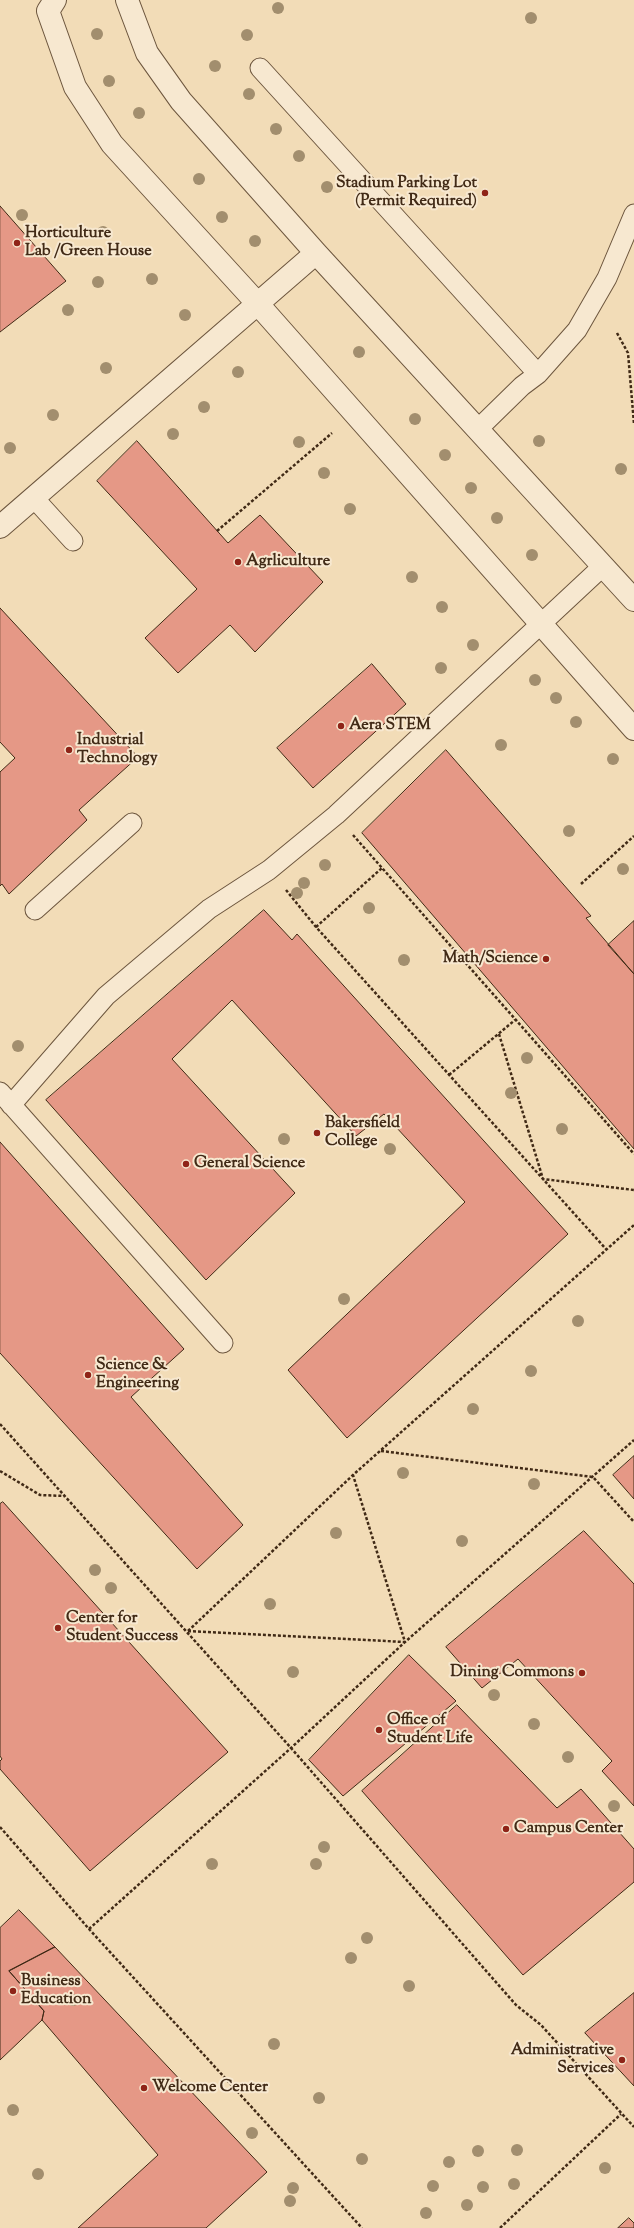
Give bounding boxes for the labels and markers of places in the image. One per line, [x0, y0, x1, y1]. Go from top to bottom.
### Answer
place label: Stadium Parking Lot (Permit Required) [336, 174, 477, 212]
marker: Stadium Parking Lot (Permit Required) [480, 188, 490, 198]
place label: Horticulture Lab /Green House [25, 224, 152, 262]
marker: Horticulture Lab /Green House [12, 238, 22, 248]
place label: Agrliculture [246, 552, 330, 572]
marker: Agrliculture [233, 557, 243, 567]
place label: Aera STEM [349, 716, 431, 736]
marker: Aera STEM [336, 721, 346, 731]
place label: Industrial Technology [77, 731, 158, 769]
marker: Industrial Technology [64, 745, 74, 755]
place label: Math/Science [443, 949, 538, 969]
marker: Math/Science [541, 954, 551, 964]
place label: Bakersfield College [325, 1114, 400, 1152]
marker: Bakersfield College [312, 1128, 322, 1138]
place label: General Science [194, 1154, 305, 1174]
marker: General Science [181, 1159, 191, 1169]
place label: Science & Engineering [96, 1356, 179, 1394]
marker: Science & Engineering [83, 1370, 93, 1380]
place label: Center for Student Success [66, 1609, 178, 1647]
marker: Center for Student Success [53, 1623, 63, 1633]
place label: Dining Commons [450, 1663, 574, 1683]
marker: Dining Commons [577, 1668, 587, 1678]
place label: Office of Student Life [387, 1711, 473, 1749]
marker: Office of Student Life [374, 1725, 384, 1735]
place label: Campus Center [514, 1819, 623, 1839]
marker: Campus Center [501, 1824, 511, 1834]
place label: Business Education [21, 1972, 91, 2010]
marker: Business Education [8, 1986, 18, 1996]
place label: Administrative Services [511, 2041, 614, 2079]
marker: Administrative Services [617, 2055, 627, 2065]
place label: Welcome Center [152, 2078, 268, 2098]
marker: Welcome Center [139, 2083, 149, 2093]

